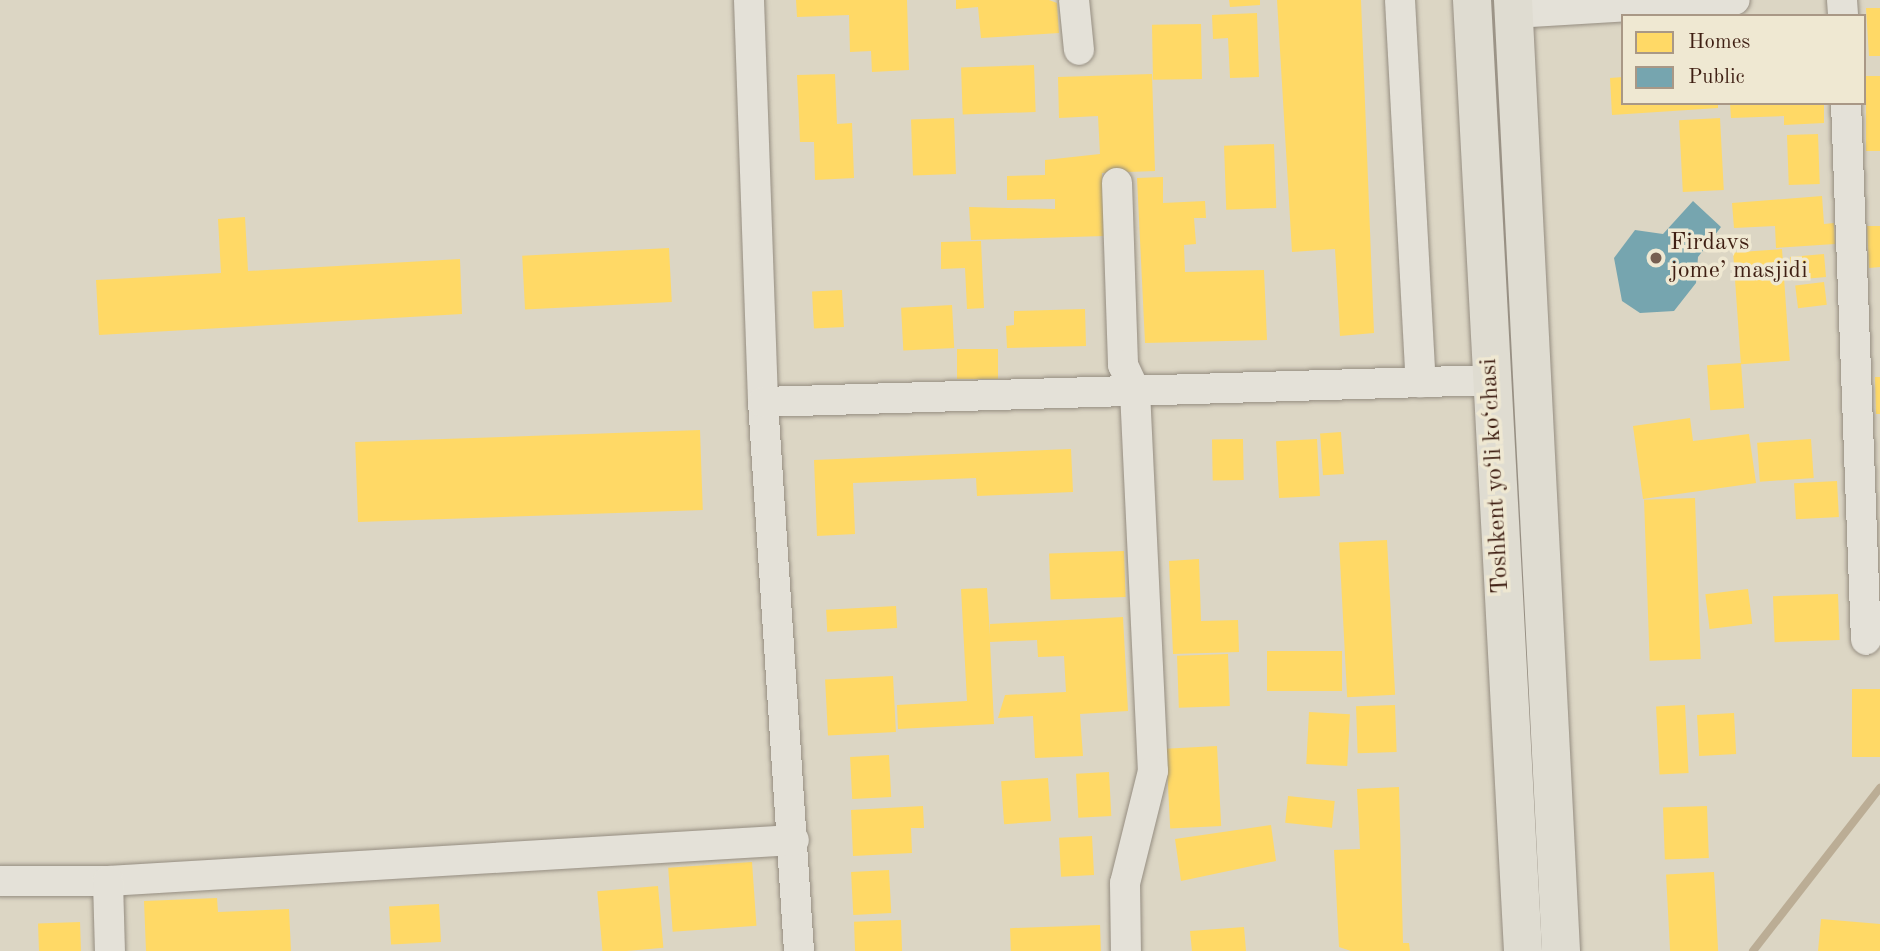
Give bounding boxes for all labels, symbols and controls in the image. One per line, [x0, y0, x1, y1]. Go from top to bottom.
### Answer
legend [1621, 14, 1866, 105]
text: Homes [1688, 32, 1750, 53]
text: Public [1688, 67, 1745, 88]
place label: Firdavs jome’ masjidi [1670, 230, 1808, 286]
marker: Firdavs jome’ masjidi [1648, 250, 1664, 266]
street label: Toshkent yo‘li ko‘chasi [1475, 358, 1517, 594]

